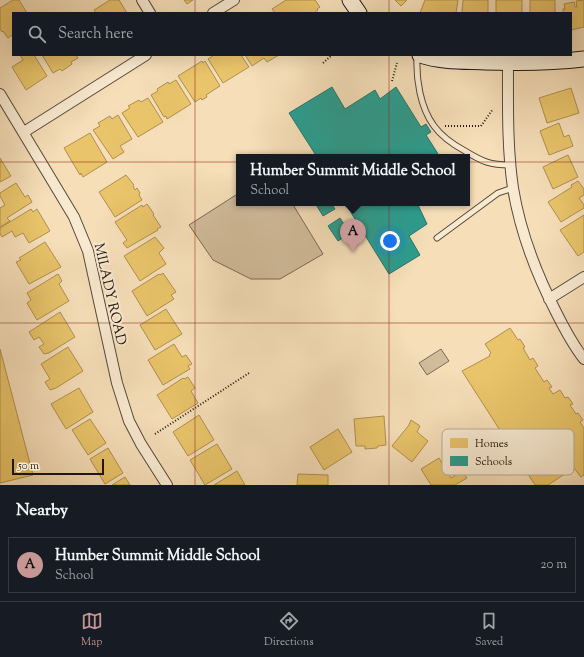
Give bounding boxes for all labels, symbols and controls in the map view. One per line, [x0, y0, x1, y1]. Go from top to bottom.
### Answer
search box [12, 12, 572, 56]
icon: search [26, 23, 48, 45]
text: Search here [58, 24, 133, 45]
popup [236, 154, 470, 206]
text: Humber Summit Middle School [250, 161, 456, 182]
text: School [250, 182, 289, 200]
pin: A [340, 219, 366, 252]
your location [380, 231, 400, 251]
street label: MILADY ROAD [88, 241, 131, 347]
legend [442, 429, 574, 475]
text: Homes [475, 436, 508, 452]
text: Schools [475, 454, 512, 470]
scale bar [12, 457, 104, 476]
text: 50 m [18, 458, 39, 474]
text: Nearby [16, 499, 68, 523]
text: Humber Summit Middle School [55, 546, 261, 567]
text: A [25, 556, 35, 574]
text: 20 m [541, 556, 567, 574]
text: School [55, 567, 94, 585]
tab: Map [81, 610, 103, 650]
tab: Directions [264, 610, 314, 650]
tab: Saved [475, 610, 503, 650]

